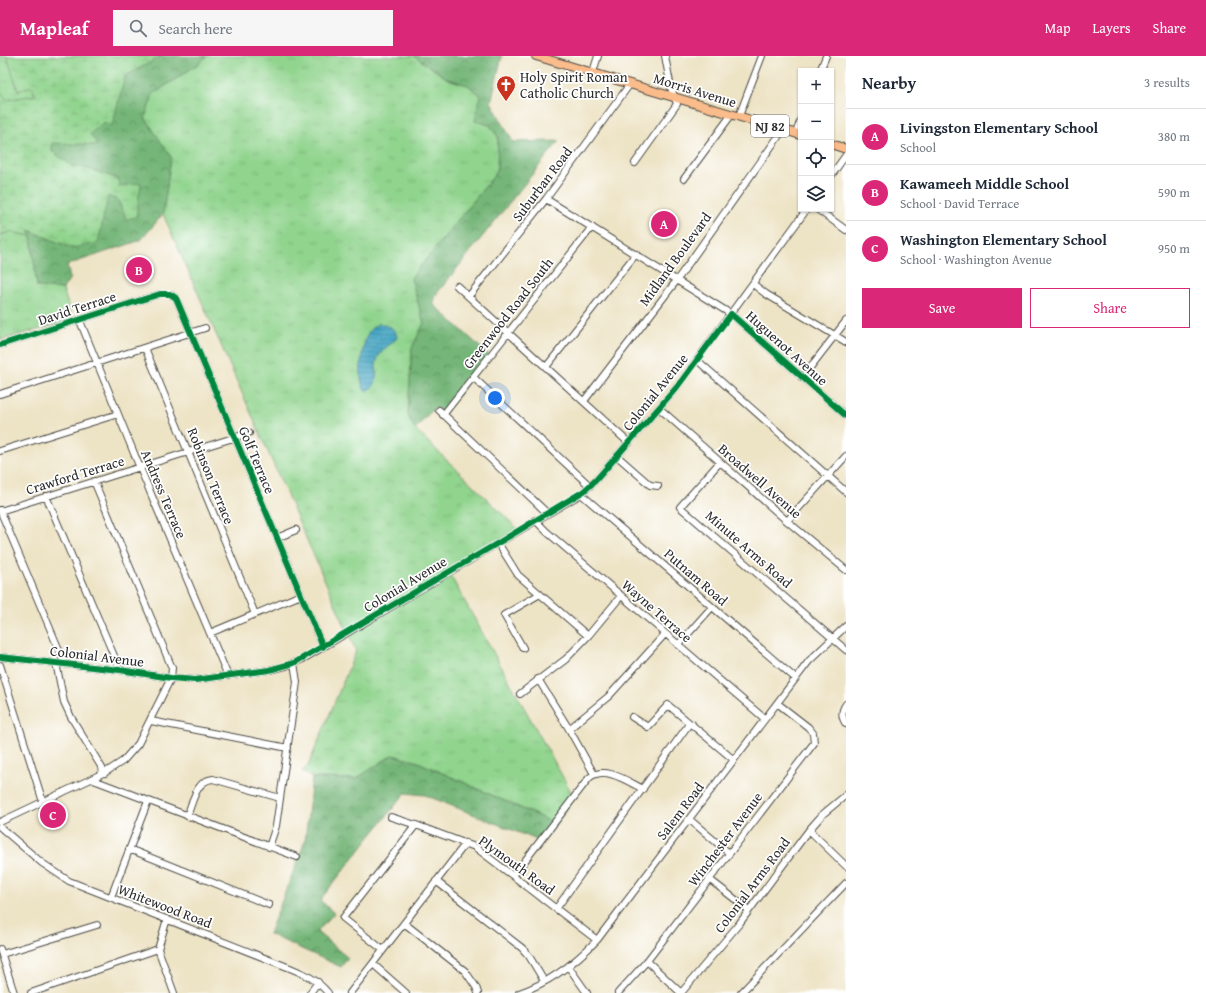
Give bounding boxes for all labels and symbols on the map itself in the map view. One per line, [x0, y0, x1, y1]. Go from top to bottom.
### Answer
place label: Holy Spirit Roman Catholic Church [520, 67, 628, 103]
street label: Morris Avenue [651, 68, 739, 112]
church icon: Holy Spirit Roman Catholic Church [495, 74, 517, 102]
road number: NJ 82 [751, 115, 789, 137]
street label: Suburban Road [507, 142, 577, 226]
street label: Midland Boulevard [634, 208, 716, 310]
pin: A [651, 209, 677, 239]
street label: Greenwood Road South [458, 253, 558, 373]
pin: B [126, 255, 152, 285]
street label: David Terrace [35, 286, 119, 330]
street label: Huguenot Avenue [742, 306, 833, 391]
street label: Colonial Avenue [618, 349, 693, 435]
your location [485, 388, 505, 408]
street label: Golf Terrace [234, 423, 280, 497]
street label: Robinson Terrace [183, 425, 240, 528]
street label: Broadwell Avenue [714, 439, 806, 523]
street label: Andress Terrace [136, 446, 192, 542]
street label: Crawford Terrace [23, 450, 127, 499]
street label: Minute Arms Road [701, 506, 797, 593]
street label: Putnam Road [660, 544, 733, 611]
street label: Colonial Avenue [359, 551, 451, 617]
street label: Wayne Terrace [618, 575, 697, 647]
street label: Colonial Avenue [49, 640, 145, 672]
street label: Salem Road [652, 778, 709, 844]
street label: Winchester Avenue [683, 787, 767, 890]
pin: C [40, 800, 66, 830]
street label: Plymouth Road [475, 831, 560, 900]
street label: Colonial Arms Road [709, 833, 795, 937]
street label: Whitewood Road [115, 879, 215, 933]

